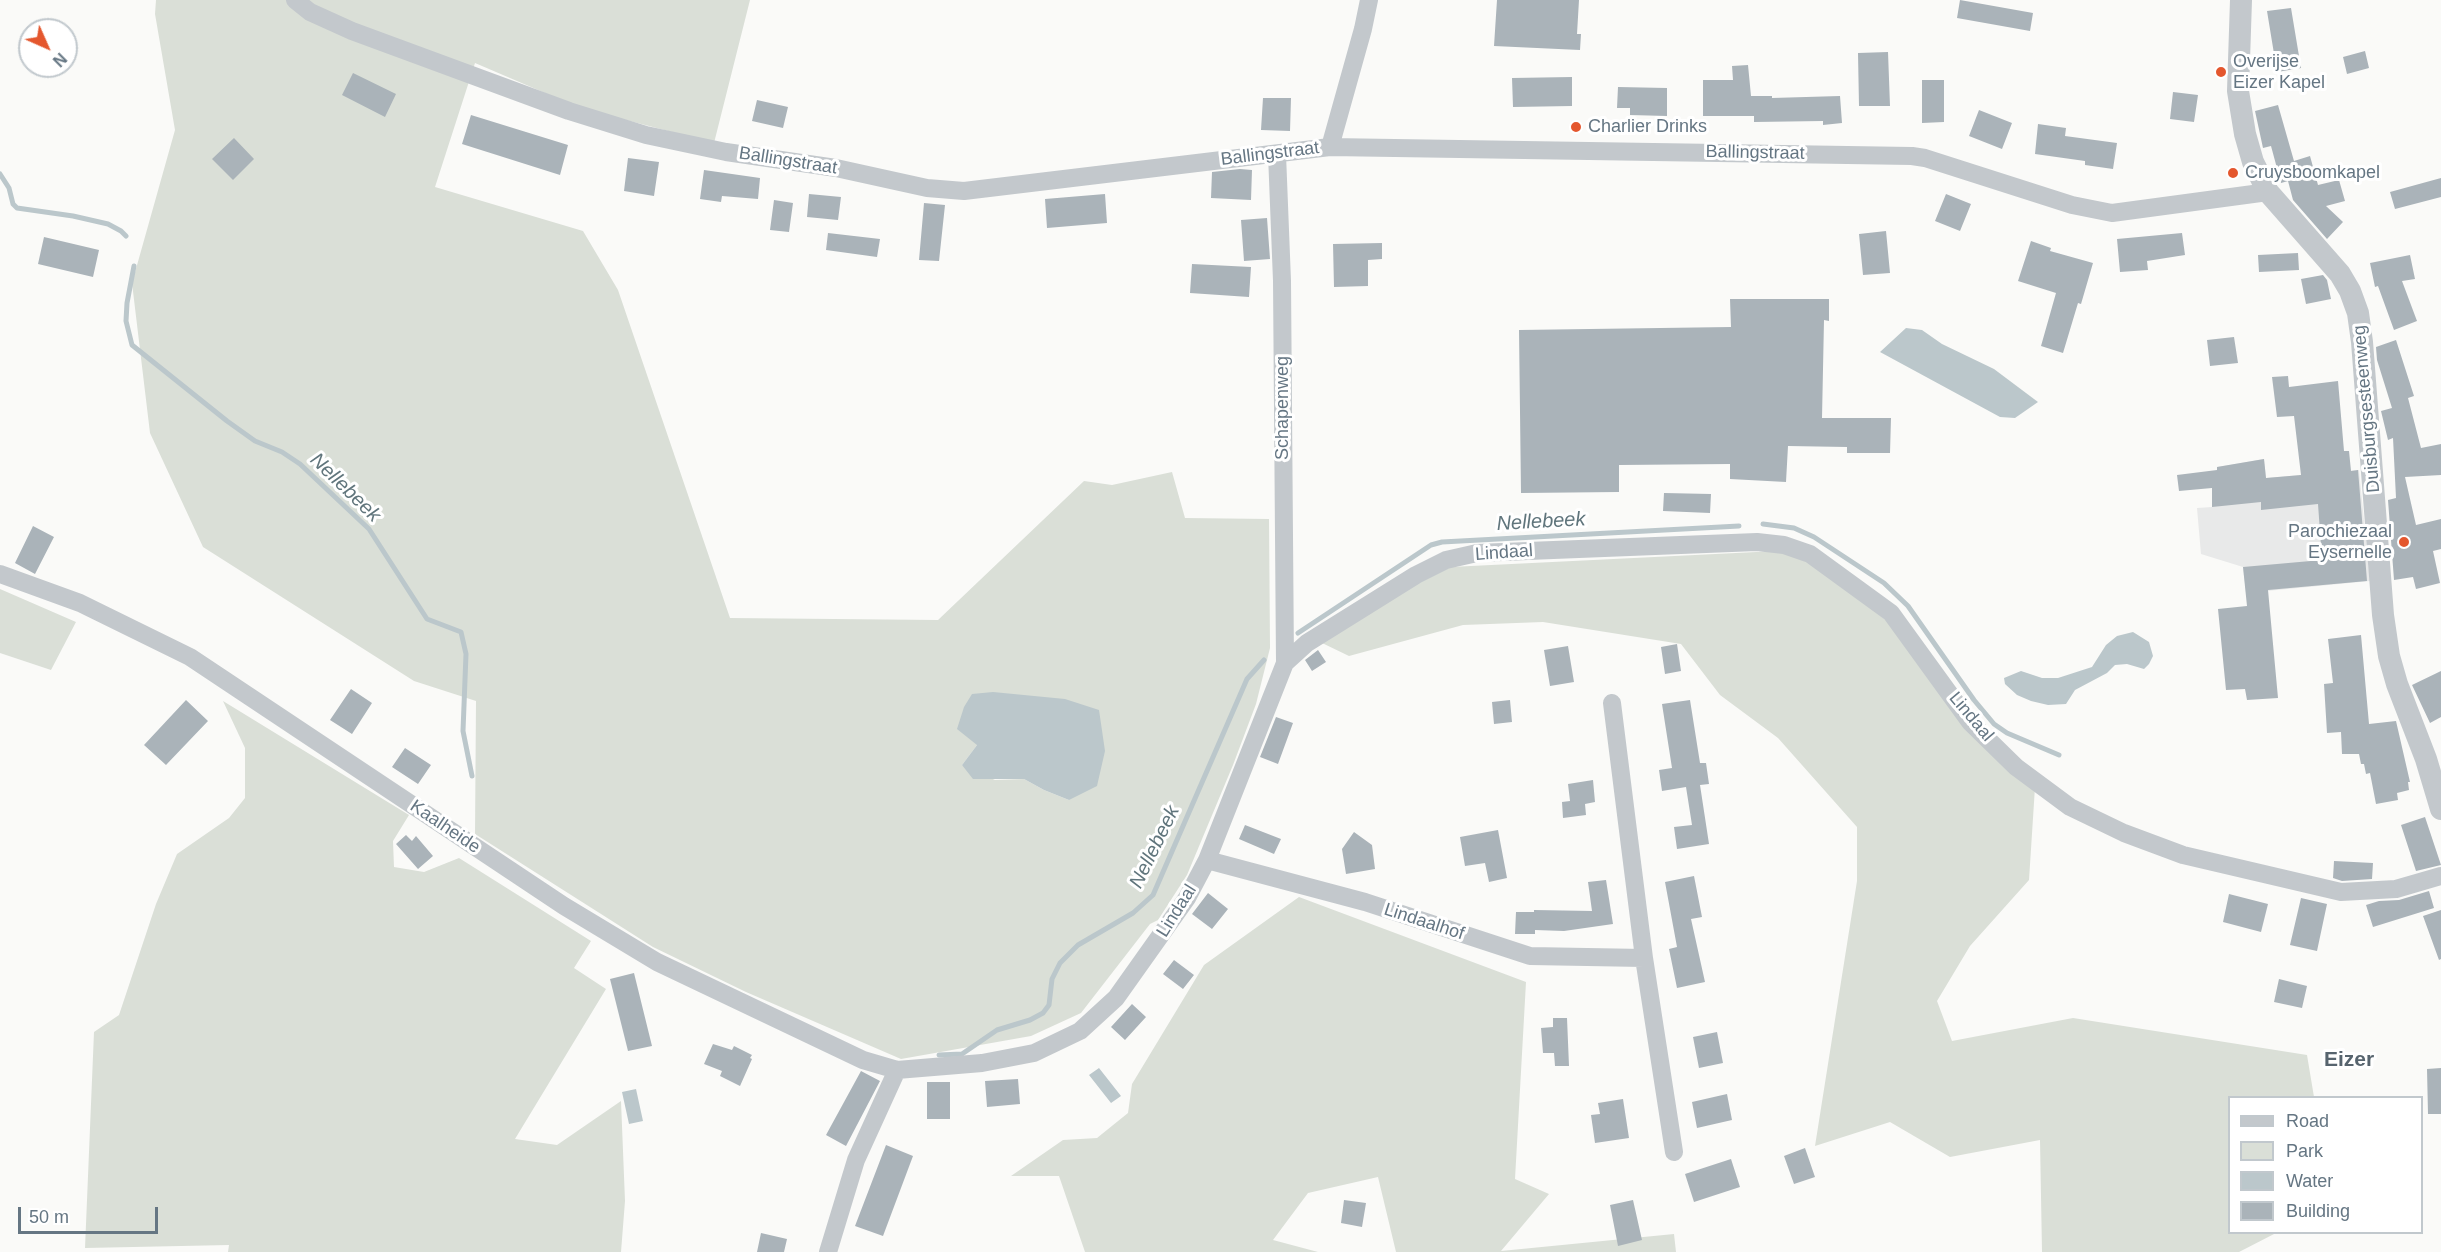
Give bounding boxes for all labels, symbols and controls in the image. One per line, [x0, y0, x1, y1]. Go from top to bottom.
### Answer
north arrow [18, 18, 78, 78]
text: N [50, 50, 70, 70]
place label: Overijse Eizer Kapel [2233, 51, 2325, 94]
marker: Overijse Eizer Kapel [2214, 65, 2228, 79]
place label: Charlier Drinks [1588, 116, 1707, 138]
marker: Charlier Drinks [1569, 120, 1583, 134]
street label: Ballingstraat [1220, 137, 1320, 171]
street label: Ballingstraat [1705, 141, 1805, 165]
street label: Ballingstraat [737, 143, 839, 179]
place label: Cruysboomkapel [2245, 162, 2380, 184]
marker: Cruysboomkapel [2226, 166, 2240, 180]
street label: Duisburgsesteenweg [2349, 324, 2385, 494]
street label: Schapenweg [1272, 356, 1294, 460]
water label: Nellebeek [305, 448, 385, 528]
water label: Nellebeek [1496, 508, 1586, 536]
place label: Parochiezaal Eysernelle [2288, 521, 2392, 564]
marker: Parochiezaal Eysernelle [2397, 535, 2411, 549]
street label: Lindaal [1474, 540, 1534, 566]
street label: Lindaal [1944, 688, 1998, 746]
street label: Kaalheide [406, 796, 484, 858]
water label: Nellebeek [1125, 802, 1185, 892]
street label: Lindaal [1152, 881, 1202, 941]
street label: Lindaalhof [1381, 899, 1467, 945]
district label: Eizer [2324, 1047, 2374, 1073]
legend [2228, 1096, 2423, 1234]
text: Road [2286, 1111, 2329, 1131]
text: Park [2286, 1141, 2323, 1161]
text: Water [2286, 1171, 2333, 1191]
scale bar [21, 1195, 160, 1233]
text: Building [2286, 1201, 2350, 1221]
text: 50 m [29, 1207, 69, 1227]

